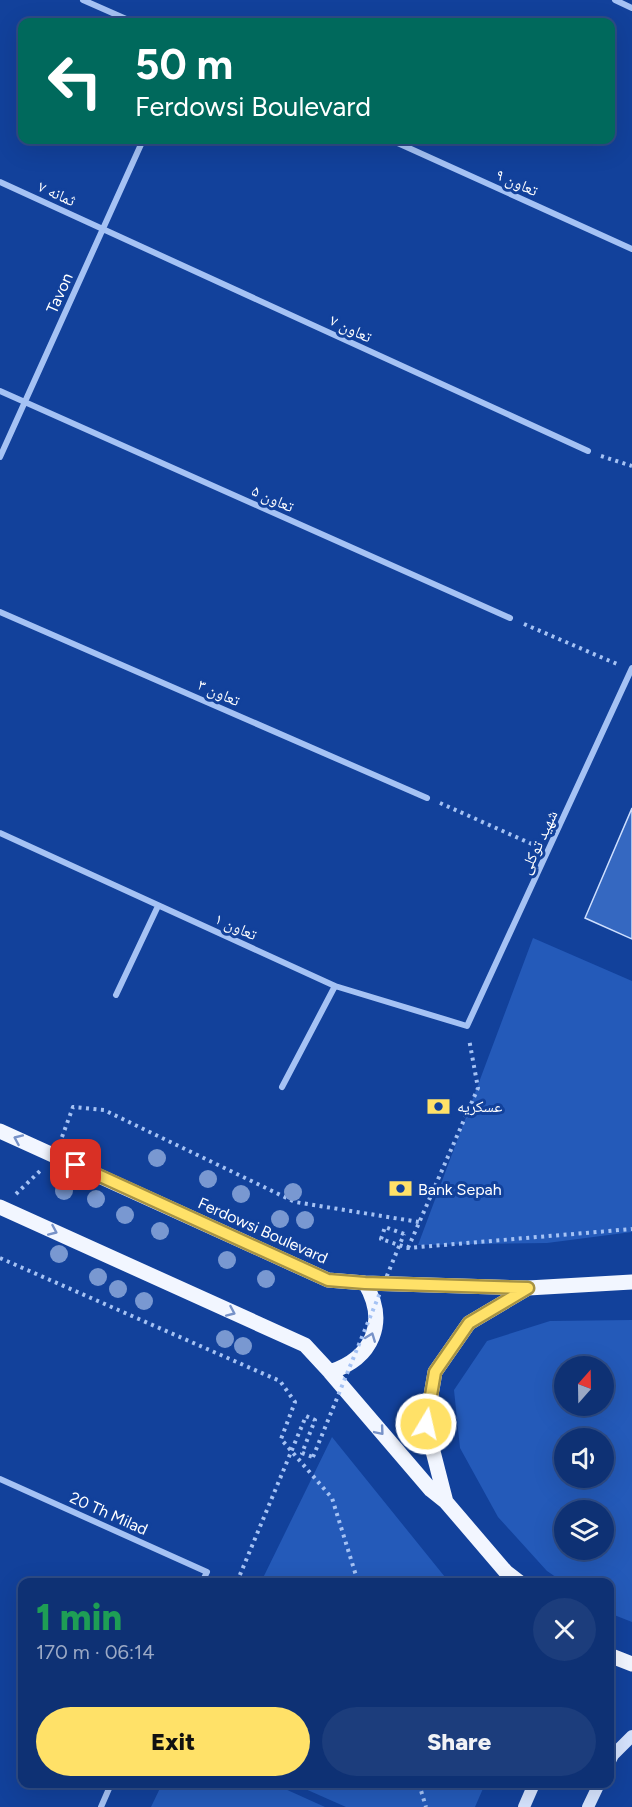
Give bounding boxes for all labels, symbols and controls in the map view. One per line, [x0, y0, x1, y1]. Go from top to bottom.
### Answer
text: 50 m [135, 39, 233, 90]
icon: left [36, 42, 114, 120]
text: Ferdowsi Boulevard [135, 90, 371, 123]
street label: تعاون ۹ [492, 165, 541, 201]
street label: ثمانه ۷ [35, 177, 79, 211]
street label: Tavon [42, 270, 77, 316]
street label: تعاون ۷ [326, 311, 375, 347]
street label: تعاون ۵ [248, 481, 297, 517]
street label: تعاون ۳ [194, 675, 243, 711]
street label: شهید توکلی [515, 807, 562, 878]
street label: تعاون ۱ [211, 909, 260, 945]
bank icon: عسکریه [426, 1093, 452, 1119]
place label: عسکریه [457, 1097, 502, 1116]
one-way arrow [13, 1134, 24, 1146]
pin [50, 1139, 101, 1190]
icon: arrive [59, 1148, 92, 1181]
bank icon: Bank Sepah [387, 1176, 413, 1202]
place label: Bank Sepah [418, 1180, 502, 1199]
street label: Ferdowsi Boulevard [195, 1193, 331, 1268]
one-way arrow [47, 1224, 58, 1236]
one-way arrow [224, 1304, 235, 1316]
one-way arrow [364, 1332, 376, 1343]
north arrow [554, 1356, 614, 1416]
map controls [554, 1356, 614, 1560]
position arrow [394, 1392, 458, 1456]
one-way arrow [373, 1424, 384, 1435]
button: sound [554, 1428, 614, 1488]
street label: 20 Th Milad [67, 1488, 151, 1539]
button: layers [554, 1500, 614, 1560]
text: 1 min [36, 1596, 122, 1639]
button: close [533, 1598, 596, 1661]
text: 170 m · 06:14 [36, 1640, 155, 1664]
button: Exit [36, 1707, 310, 1776]
button: Share [322, 1707, 596, 1776]

